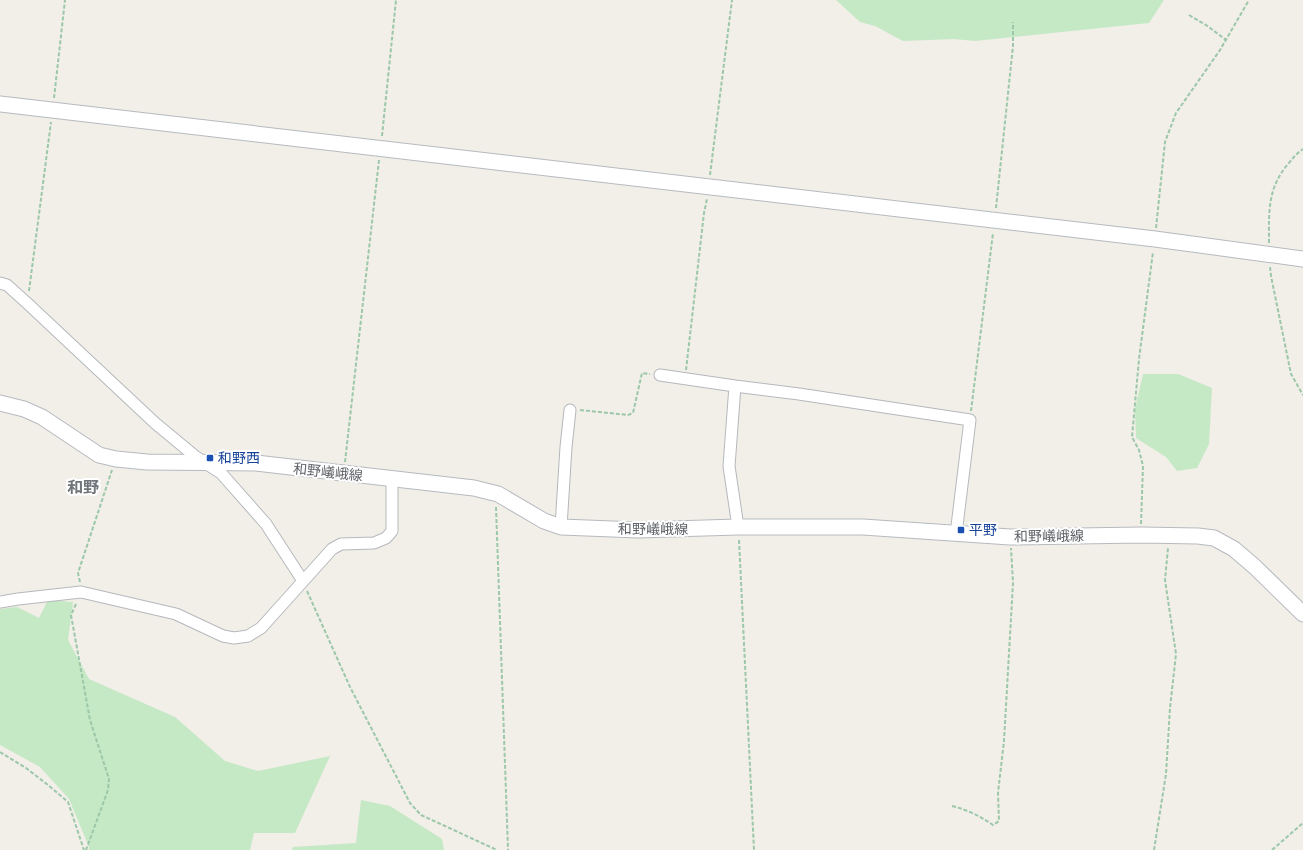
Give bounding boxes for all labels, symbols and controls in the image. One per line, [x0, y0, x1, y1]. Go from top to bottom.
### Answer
place label: 和野西 [218, 449, 260, 466]
marker: 和野西 [205, 453, 215, 463]
street label: 和野嶬峨線 [292, 459, 364, 484]
district label: 和野 [67, 477, 99, 496]
street label: 和野嶬峨線 [618, 520, 688, 537]
place label: 平野 [969, 521, 997, 538]
marker: 平野 [956, 525, 966, 535]
street label: 和野嶬峨線 [1014, 526, 1084, 545]

